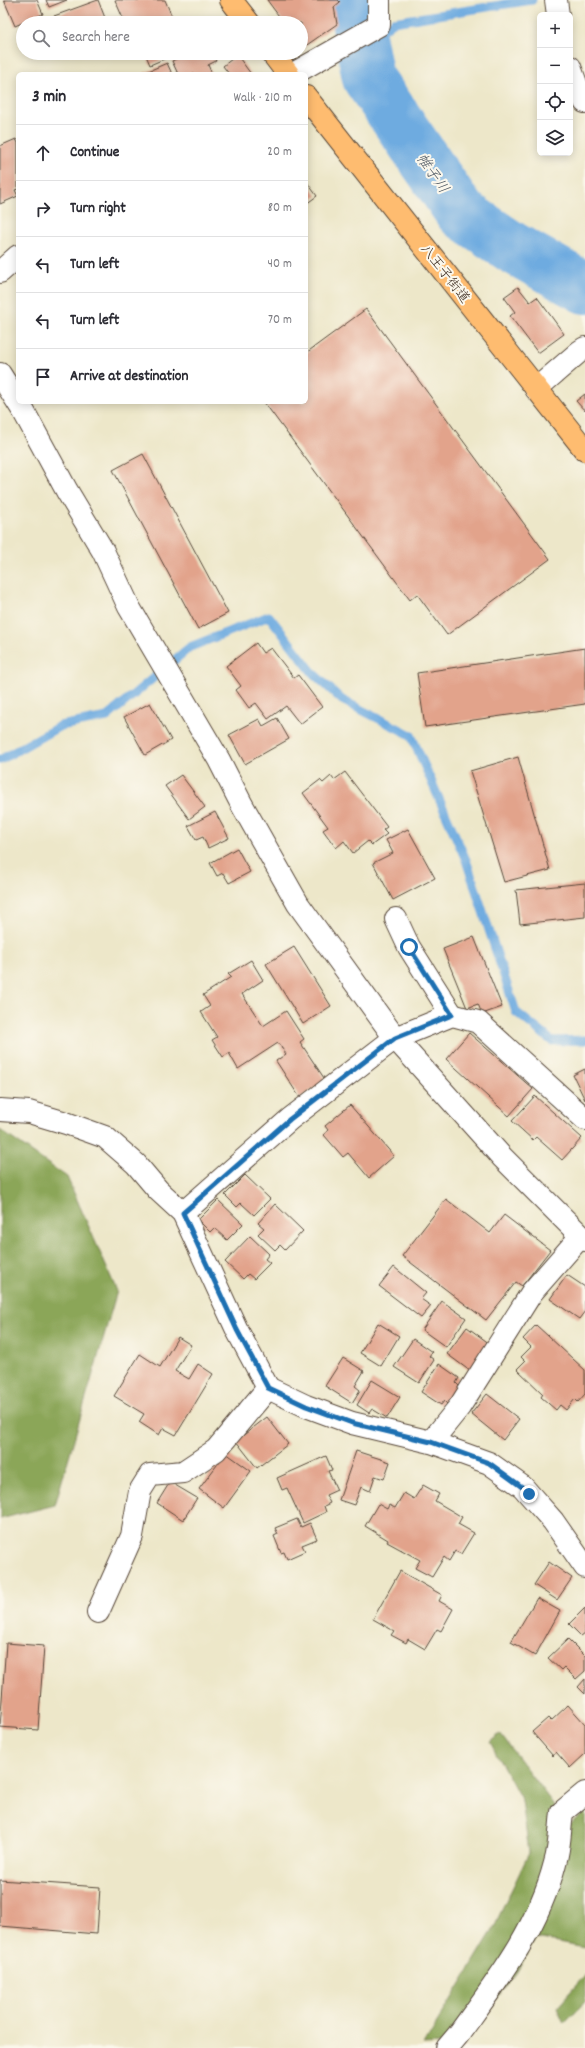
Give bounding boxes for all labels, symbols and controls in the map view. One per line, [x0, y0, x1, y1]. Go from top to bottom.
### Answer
map controls [537, 12, 573, 156]
button: + [537, 12, 573, 48]
search box [16, 16, 308, 60]
icon: search [30, 27, 52, 49]
text: Search here [62, 27, 130, 49]
button: − [537, 48, 573, 84]
button: locate [537, 84, 573, 120]
text: 3 min [32, 86, 66, 110]
text: Walk · 210 m [234, 89, 292, 108]
button: layers [537, 120, 573, 156]
icon: ahead [32, 142, 54, 164]
text: Continue [70, 142, 119, 164]
text: 20 m [267, 143, 292, 162]
water label: 帷子川 [409, 149, 453, 199]
icon: right [32, 198, 54, 220]
text: Turn right [70, 198, 126, 220]
text: 80 m [268, 199, 292, 218]
street label: 八王子街道 [415, 240, 474, 308]
icon: left [32, 254, 54, 276]
text: Turn left [70, 254, 119, 276]
text: 40 m [268, 255, 292, 274]
icon: left [32, 310, 54, 332]
text: Turn left [70, 310, 119, 332]
text: 70 m [268, 311, 292, 330]
icon: arrive [32, 366, 54, 388]
text: Arrive at destination [70, 366, 188, 388]
route start [400, 938, 418, 956]
route end [520, 1485, 538, 1503]

